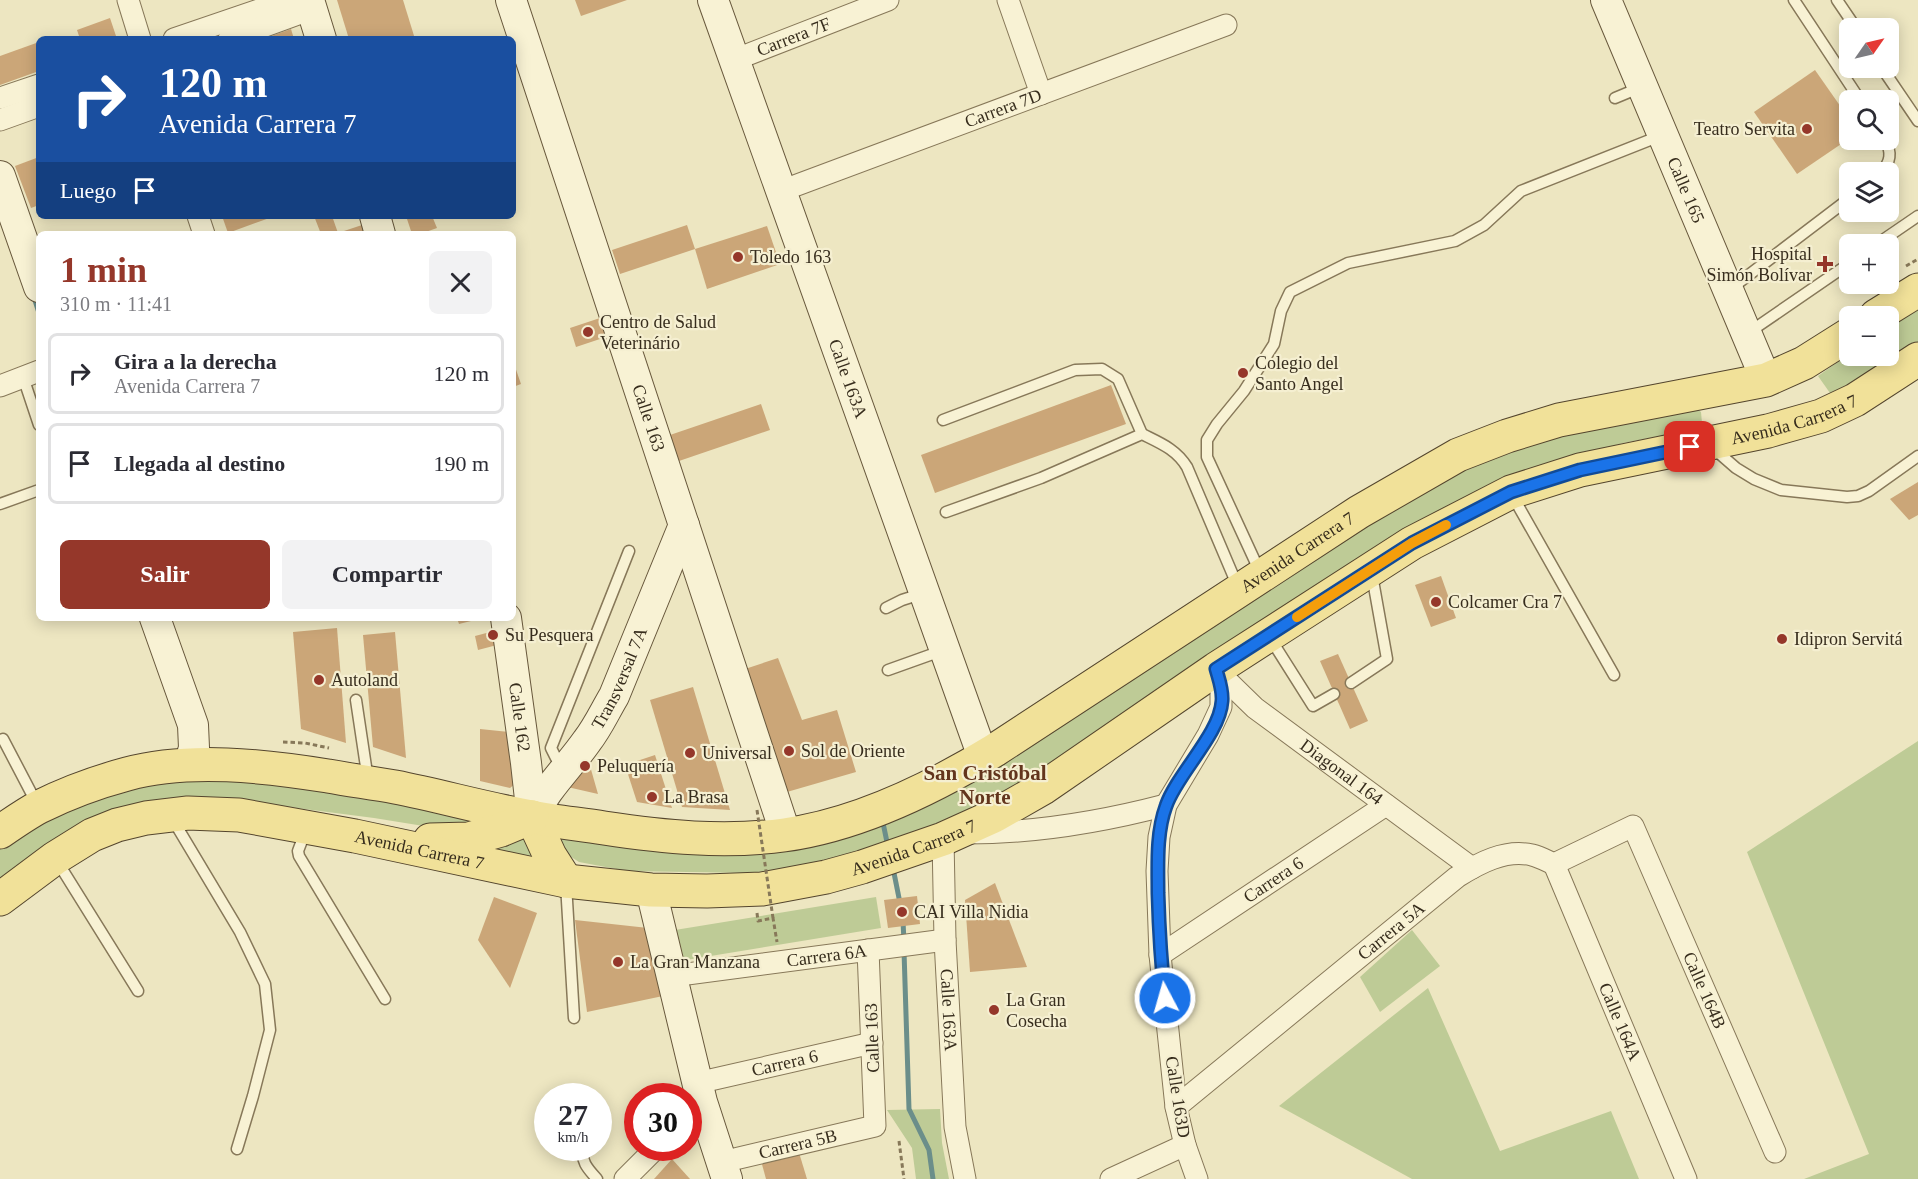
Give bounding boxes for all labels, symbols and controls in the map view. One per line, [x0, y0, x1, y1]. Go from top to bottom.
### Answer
street label: Carrera 7F [754, 13, 833, 60]
north arrow [1839, 18, 1899, 78]
map controls [1839, 18, 1899, 366]
icon: right [60, 60, 138, 138]
text: 120 m [159, 60, 268, 106]
street label: Carrera 7D [962, 85, 1044, 132]
button: search [1839, 90, 1899, 150]
text: Avenida Carrera 7 [159, 109, 356, 139]
place label: Teatro Servita [1694, 119, 1795, 139]
marker: Teatro Servita [1800, 122, 1814, 136]
street label: Calle 165 [1663, 154, 1709, 226]
button: layers [1839, 162, 1899, 222]
icon: arrive [128, 174, 161, 207]
text: Luego [60, 178, 116, 203]
button: + [1839, 234, 1899, 294]
place label: Hospital Simón Bolívar [1706, 244, 1812, 285]
place label: Toledo 163 [750, 247, 831, 267]
text: 1 min [60, 250, 147, 290]
marker: Toledo 163 [731, 250, 745, 264]
button: close [429, 251, 492, 314]
marker: Hospital Simón Bolívar [1816, 255, 1834, 273]
text: 310 m · 11:41 [60, 293, 172, 315]
button: − [1839, 306, 1899, 366]
place label: Centro de Salud Veterinário [600, 312, 716, 353]
marker: Centro de Salud Veterinário [581, 325, 595, 339]
street label: Calle 163A [825, 336, 871, 421]
text: Gira a la derecha [114, 349, 277, 374]
place label: Colegio del Santo Angel [1255, 353, 1344, 394]
icon: right [63, 357, 96, 390]
text: 120 m [433, 361, 489, 386]
marker: Colegio del Santo Angel [1236, 366, 1250, 380]
text: Avenida Carrera 7 [114, 375, 260, 397]
street label: Calle 163 [628, 382, 669, 454]
street label: Avenida Carrera 7 [1729, 390, 1861, 448]
pin [1664, 421, 1715, 472]
icon: arrive [1673, 430, 1706, 463]
icon: arrive [63, 447, 96, 480]
text: Llegada al destino [114, 451, 285, 476]
text: 190 m [433, 451, 489, 476]
street label: Avenida Carrera 7 [1237, 508, 1358, 597]
button: Salir [60, 540, 270, 609]
button: Compartir [282, 540, 492, 609]
place label: Colcamer Cra 7 [1448, 592, 1562, 612]
marker: Colcamer Cra 7 [1429, 595, 1443, 609]
street label: Transversal 7A [587, 624, 651, 733]
place label: Su Pesquera [505, 625, 594, 645]
marker: Su Pesquera [486, 628, 500, 642]
place label: Idipron Servitá [1794, 629, 1902, 649]
marker: Idipron Servitá [1775, 632, 1789, 646]
place label: Autoland [331, 670, 398, 690]
marker: Autoland [312, 673, 326, 687]
street label: Calle 162 [505, 681, 534, 753]
street label: Diagonal 164 [1296, 735, 1387, 809]
place label: Sol de Oriente [801, 741, 905, 761]
place label: Universal [702, 743, 772, 763]
marker: Sol de Oriente [782, 744, 796, 758]
marker: Universal [683, 746, 697, 760]
place label: Peluquería [597, 756, 674, 776]
marker: Peluquería [578, 759, 592, 773]
district label: San Cristóbal Norte [923, 761, 1047, 809]
place label: La Brasa [664, 787, 728, 807]
marker: La Brasa [645, 790, 659, 804]
street label: Avenida Carrera 7 [849, 815, 979, 880]
street label: Avenida Carrera 7 [353, 826, 486, 873]
street label: Carrera 6 [1240, 853, 1307, 907]
street label: Carrera 5A [1354, 898, 1429, 964]
place label: CAI Villa Nidia [914, 902, 1029, 922]
marker: CAI Villa Nidia [895, 905, 909, 919]
street label: Carrera 6A [785, 940, 868, 971]
street label: Calle 164B [1679, 949, 1730, 1032]
place label: La Gran Manzana [630, 952, 760, 972]
marker: La Gran Manzana [611, 955, 625, 969]
position arrow [1133, 966, 1197, 1030]
street label: Calle 163A [937, 968, 961, 1052]
street label: Calle 164A [1595, 980, 1645, 1064]
place label: La Gran Cosecha [1006, 990, 1067, 1031]
street label: Calle 163 [861, 1003, 883, 1073]
marker: La Gran Cosecha [987, 1003, 1001, 1017]
street label: Carrera 6 [750, 1046, 820, 1080]
street label: Calle 163D [1162, 1055, 1194, 1139]
speed limit sign: 30 [624, 1083, 702, 1161]
text: 27 [558, 1098, 588, 1131]
street label: Carrera 5B [757, 1125, 839, 1163]
text: km/h [558, 1129, 588, 1145]

